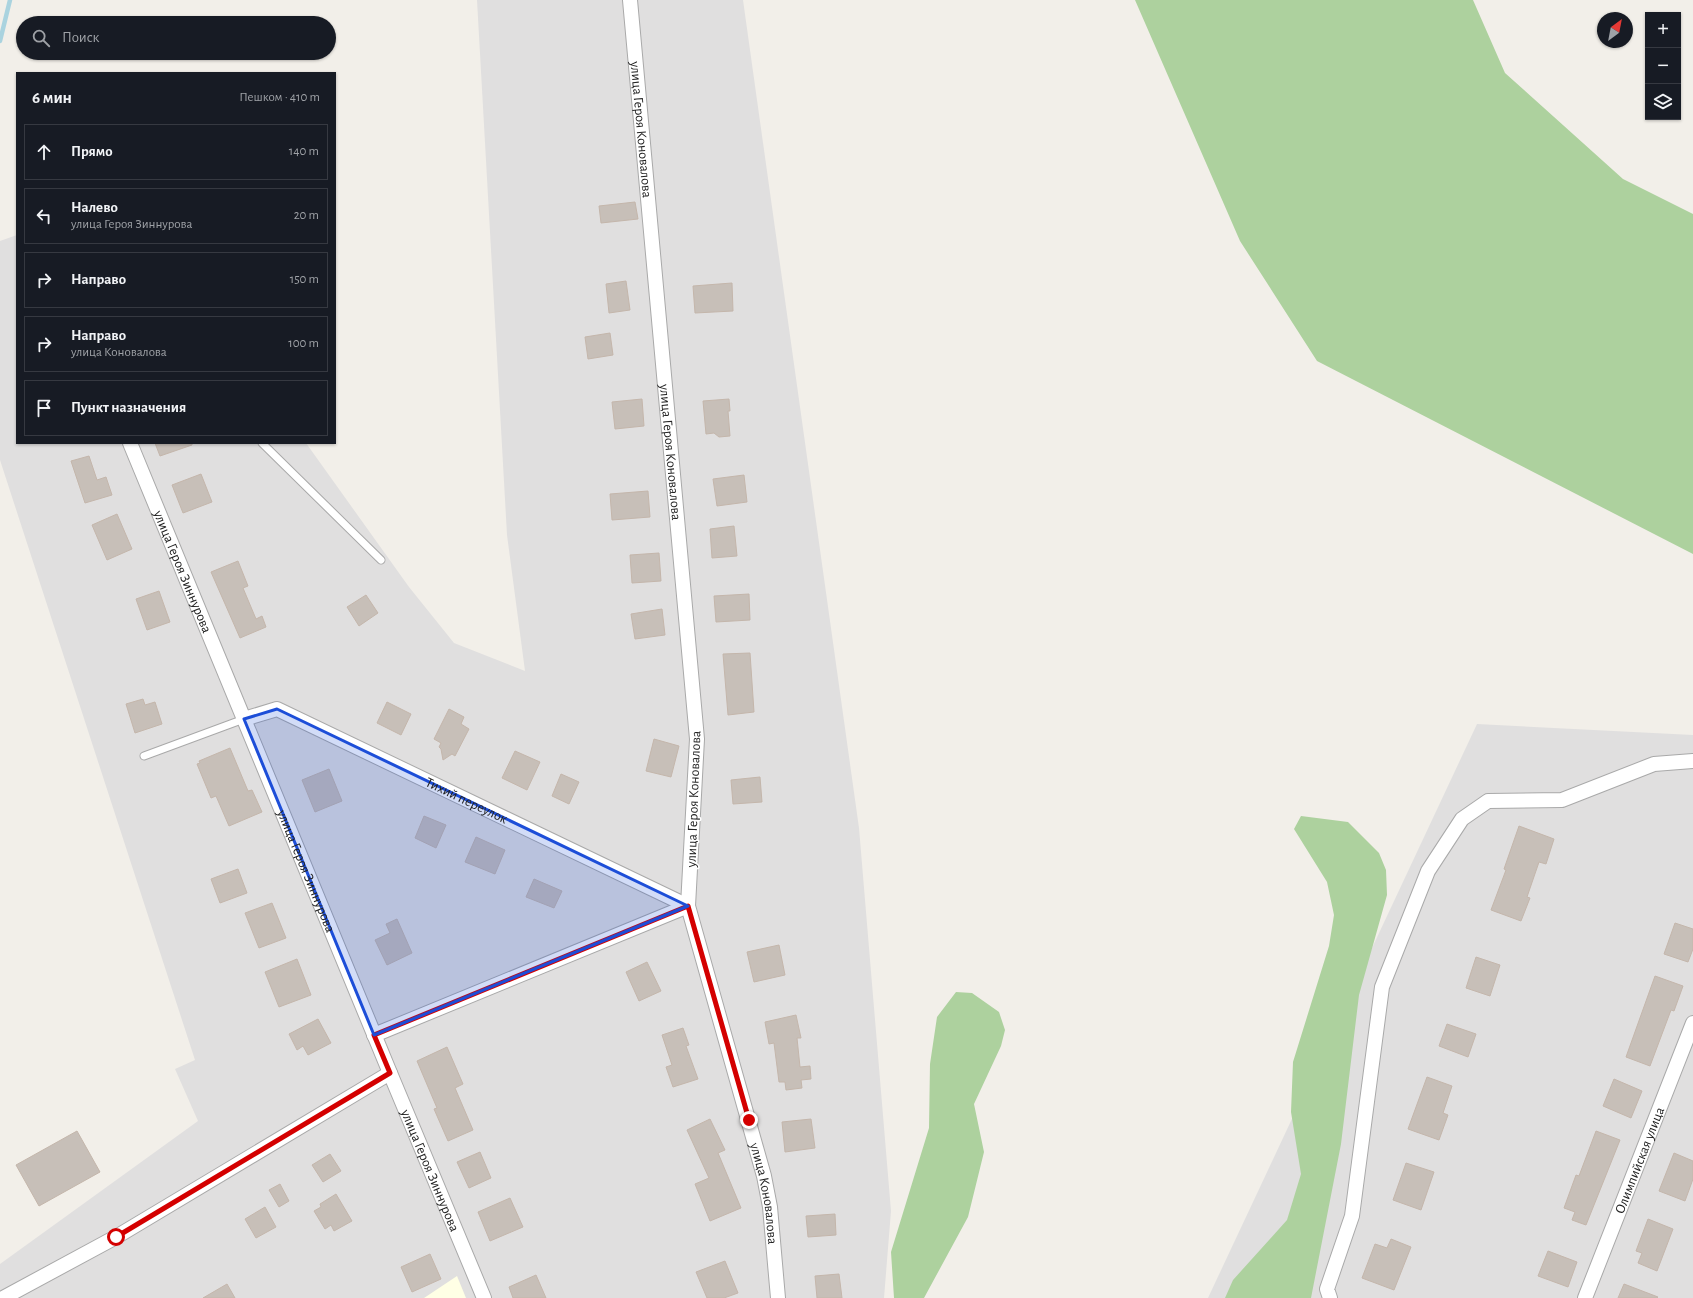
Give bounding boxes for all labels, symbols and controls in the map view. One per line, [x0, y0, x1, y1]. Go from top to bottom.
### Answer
north arrow [1597, 12, 1633, 48]
map controls [1645, 12, 1681, 120]
button: + [1645, 12, 1681, 48]
search box [16, 16, 336, 60]
icon: search [30, 27, 52, 49]
text: Поиск [62, 30, 100, 45]
button: − [1645, 48, 1681, 84]
street label: улица Героя Коновалова [628, 60, 654, 199]
button: layers [1645, 84, 1681, 120]
text: 6 мин [32, 89, 72, 106]
text: Пешком · 410 m [239, 91, 320, 104]
icon: ahead [33, 141, 55, 163]
text: Прямо [71, 144, 113, 159]
text: 140 m [289, 145, 319, 158]
text: Налево [71, 200, 118, 215]
icon: left [33, 205, 55, 227]
text: 20 m [294, 209, 319, 222]
text: улица Героя Зиннурова [71, 218, 193, 231]
icon: right [33, 269, 55, 291]
text: Направо [71, 272, 126, 287]
text: 150 m [290, 273, 319, 286]
text: Направо [71, 328, 126, 343]
icon: right [33, 333, 55, 355]
text: 100 m [288, 337, 319, 350]
text: улица Коновалова [71, 346, 167, 359]
street label: улица Героя Коновалова [657, 382, 683, 522]
icon: arrive [33, 397, 55, 419]
text: Пункт назначения [71, 400, 186, 415]
street label: улица Героя Зиннурова [150, 508, 214, 636]
street label: улица Героя Коновалова [685, 730, 703, 869]
street label: Тихий переулок [423, 775, 510, 827]
street label: улица Героя Зиннурова [274, 807, 337, 935]
street label: Олимпийская улица [1613, 1105, 1667, 1216]
street label: улица Героя Зиннурова [398, 1107, 462, 1234]
route end [740, 1111, 758, 1129]
street label: улица Коновалова [747, 1140, 779, 1245]
route start [107, 1228, 125, 1246]

